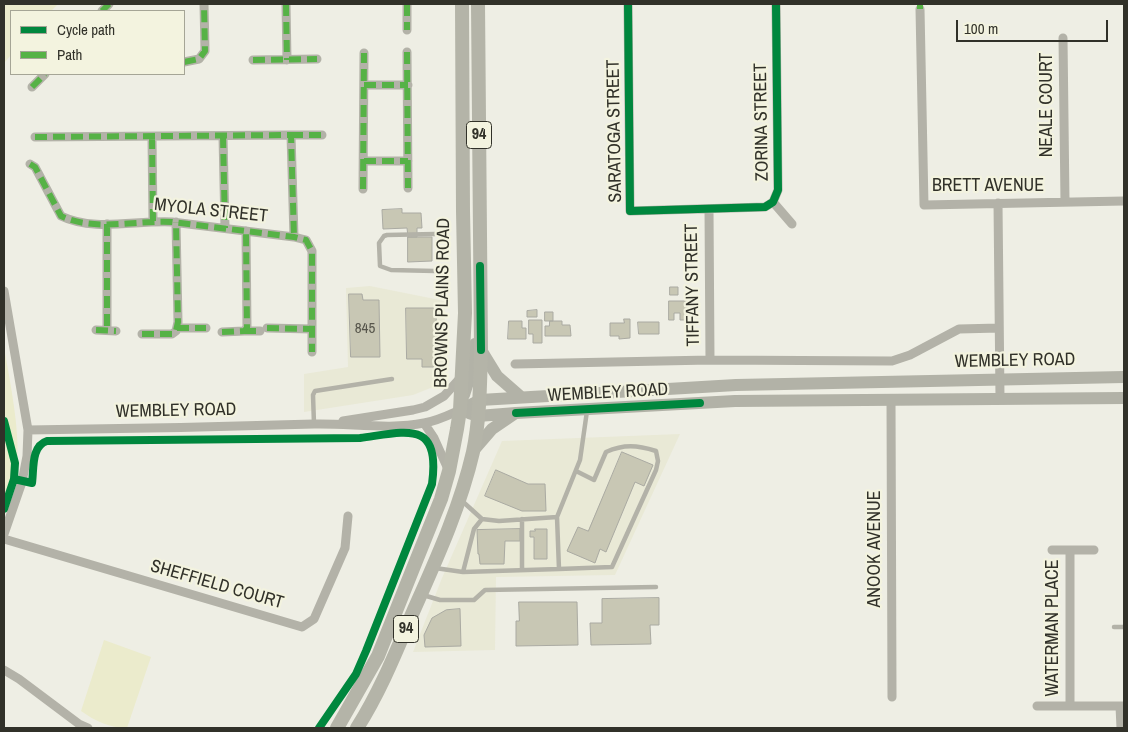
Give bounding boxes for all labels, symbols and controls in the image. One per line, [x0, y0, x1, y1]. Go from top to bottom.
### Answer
legend [10, 10, 185, 75]
scale bar [958, 10, 1110, 42]
text: 100 m [964, 18, 998, 39]
text: Cycle path [57, 19, 115, 40]
text: Path [57, 44, 82, 65]
street label: NEALE COURT [1036, 53, 1058, 157]
street label: SARATOGA STREET [603, 59, 627, 203]
street label: ZORINA STREET [750, 63, 774, 181]
road number: 94 [466, 122, 492, 148]
street label: BRETT AVENUE [932, 175, 1044, 197]
street label: MYOLA STREET [153, 194, 269, 228]
street label: BROWNS PLAINS ROAD [431, 218, 455, 388]
street label: TIFFANY STREET [681, 223, 705, 347]
house number: 845 [355, 320, 375, 338]
street label: WEMBLEY ROAD [955, 349, 1075, 373]
street label: WEMBLEY ROAD [547, 379, 669, 407]
street label: WEMBLEY ROAD [116, 399, 236, 423]
street label: ANOOK AVENUE [864, 490, 886, 608]
street label: SHEFFIELD COURT [148, 556, 286, 614]
street label: WATERMAN PLACE [1042, 560, 1064, 696]
road number: 94 [394, 616, 418, 642]

